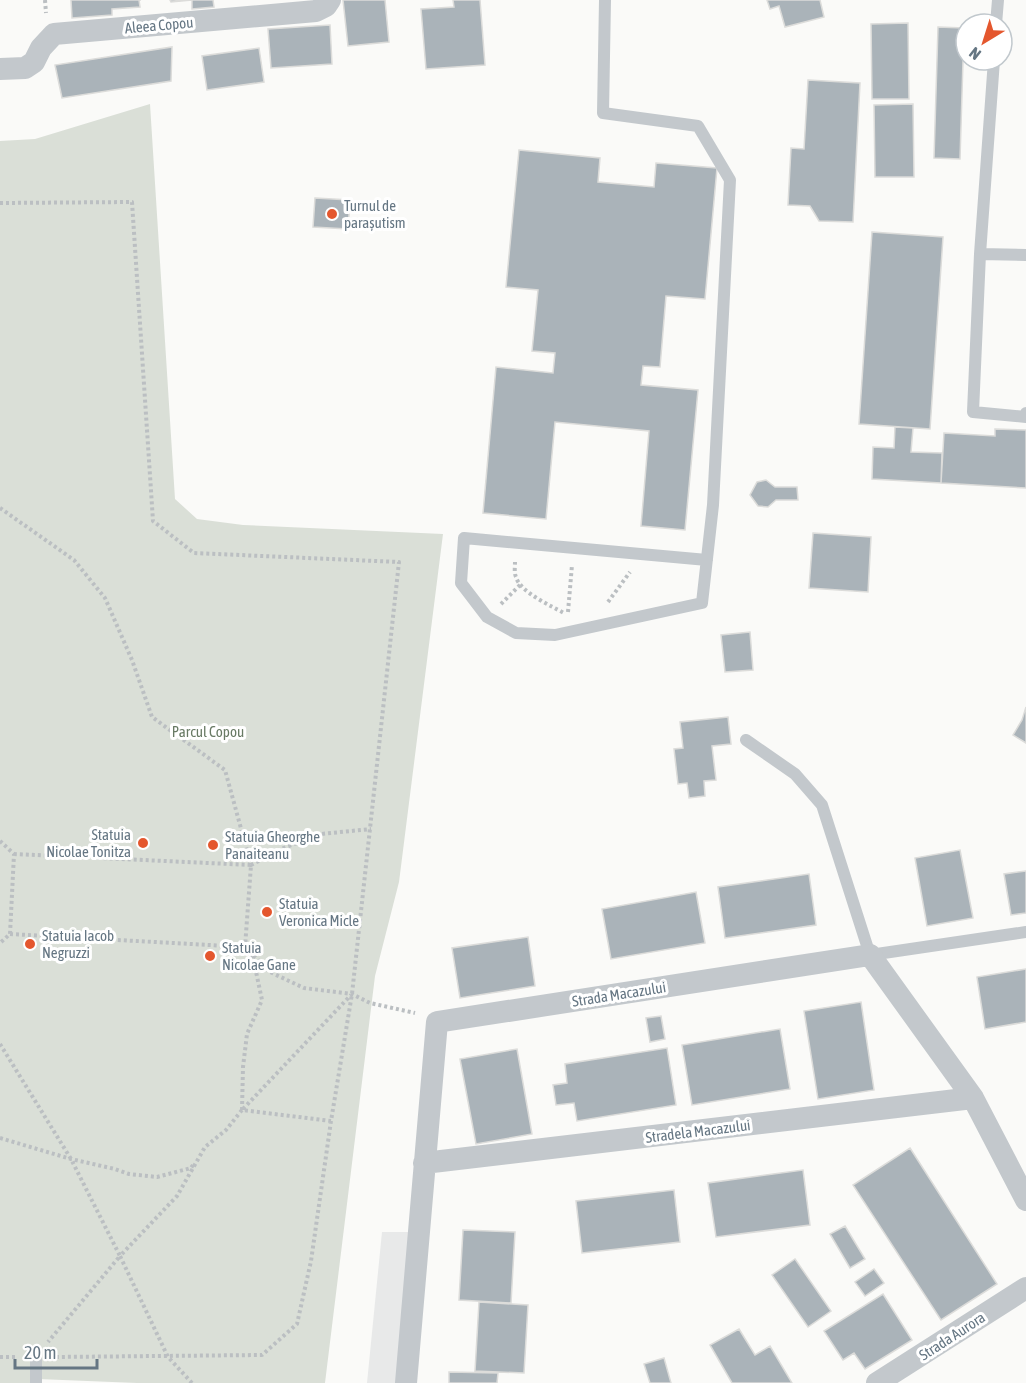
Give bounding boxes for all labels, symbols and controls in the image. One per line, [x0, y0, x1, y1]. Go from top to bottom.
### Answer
north arrow [954, 12, 1014, 72]
street label: Aleea Copou [124, 14, 194, 36]
text: N [965, 44, 984, 64]
place label: Turnul de parașutism [344, 197, 406, 231]
marker: Turnul de parașutism [325, 207, 339, 221]
park label: Parcul Copou [172, 723, 244, 740]
place label: Statuia Nicolae Tonitza [46, 826, 131, 860]
place label: Statuia Gheorghe Panaiteanu [225, 828, 320, 862]
marker: Statuia Nicolae Tonitza [136, 836, 150, 850]
marker: Statuia Gheorghe Panaiteanu [206, 838, 220, 852]
place label: Statuia Veronica Micle [279, 895, 359, 929]
marker: Statuia Veronica Micle [260, 905, 274, 919]
place label: Statuia Iacob Negruzzi [42, 927, 114, 961]
marker: Statuia Iacob Negruzzi [23, 937, 37, 951]
place label: Statuia Nicolae Gane [222, 939, 296, 973]
marker: Statuia Nicolae Gane [203, 949, 217, 963]
street label: Strada Macazului [571, 978, 667, 1010]
street label: Stradela Macazului [645, 1116, 751, 1146]
street label: Strada Aurora [916, 1308, 988, 1364]
scale bar [15, 1332, 98, 1370]
text: 20 m [24, 1342, 56, 1363]

